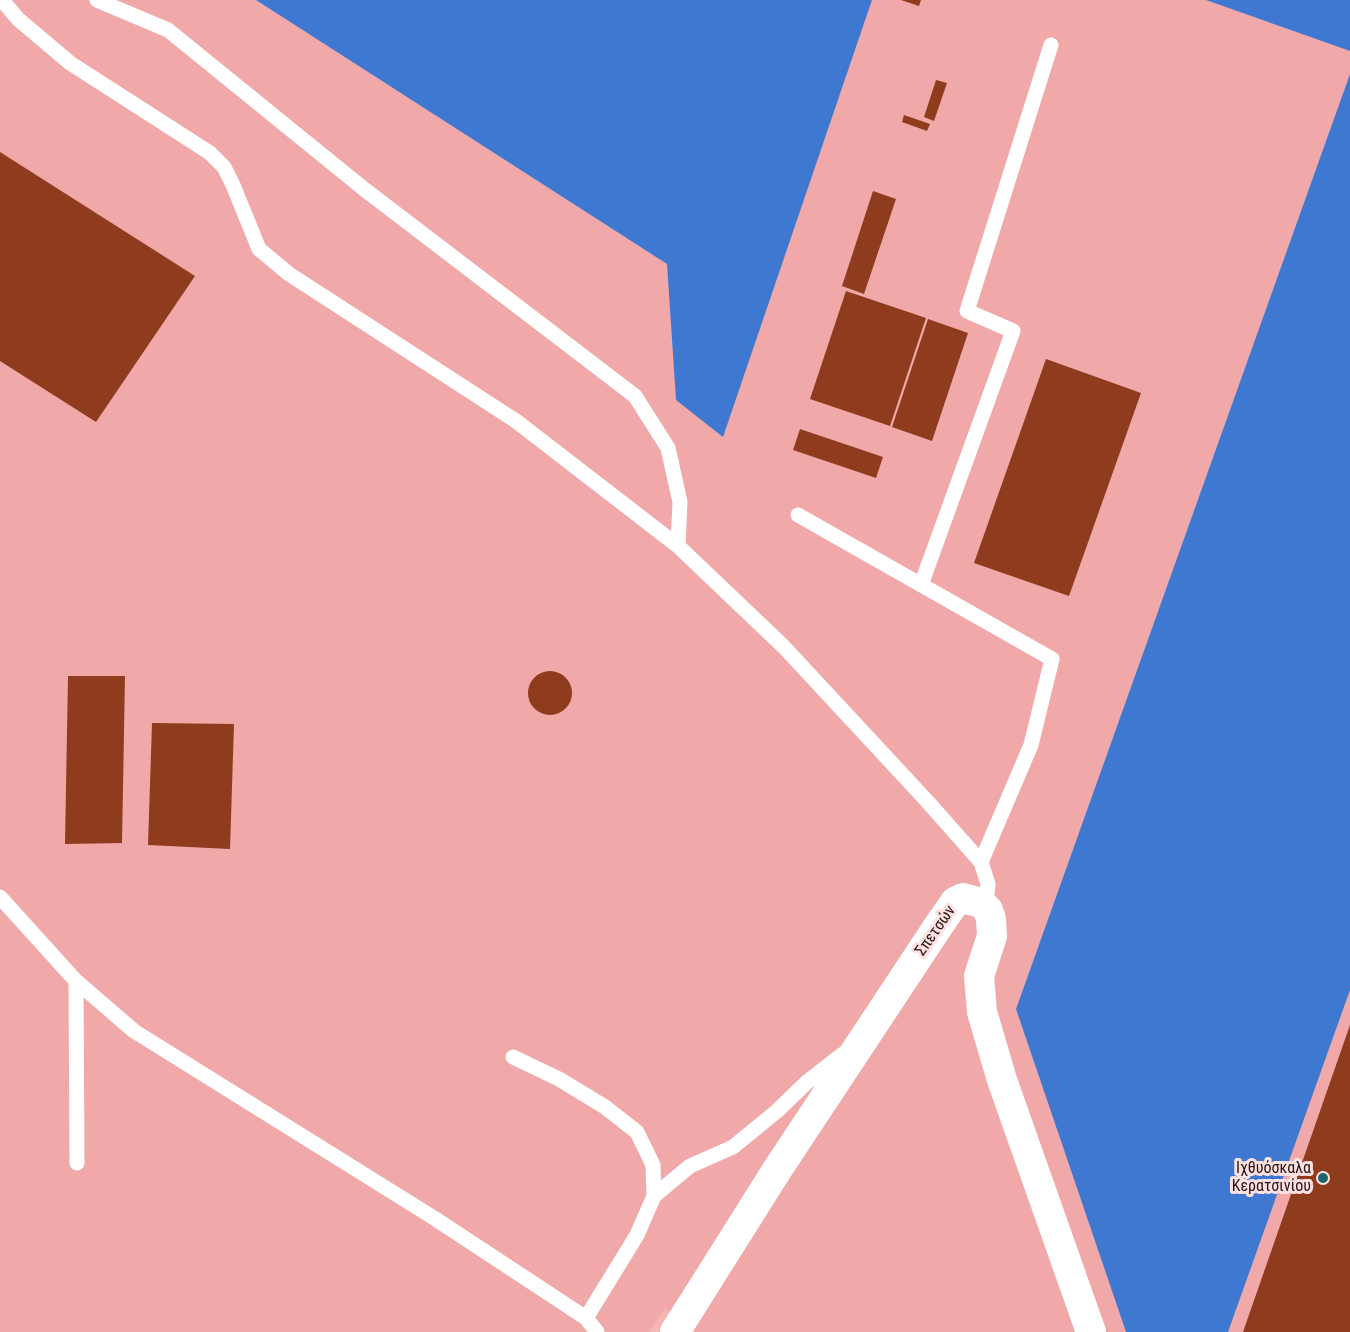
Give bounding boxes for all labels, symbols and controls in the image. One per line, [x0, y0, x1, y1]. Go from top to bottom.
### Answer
street label: Σπετσών [912, 902, 960, 960]
place label: Ιχθυόσκαλα Κερατσινίου [1232, 1159, 1311, 1197]
marker: Ιχθυόσκαλα Κερατσινίου [1316, 1171, 1330, 1185]

